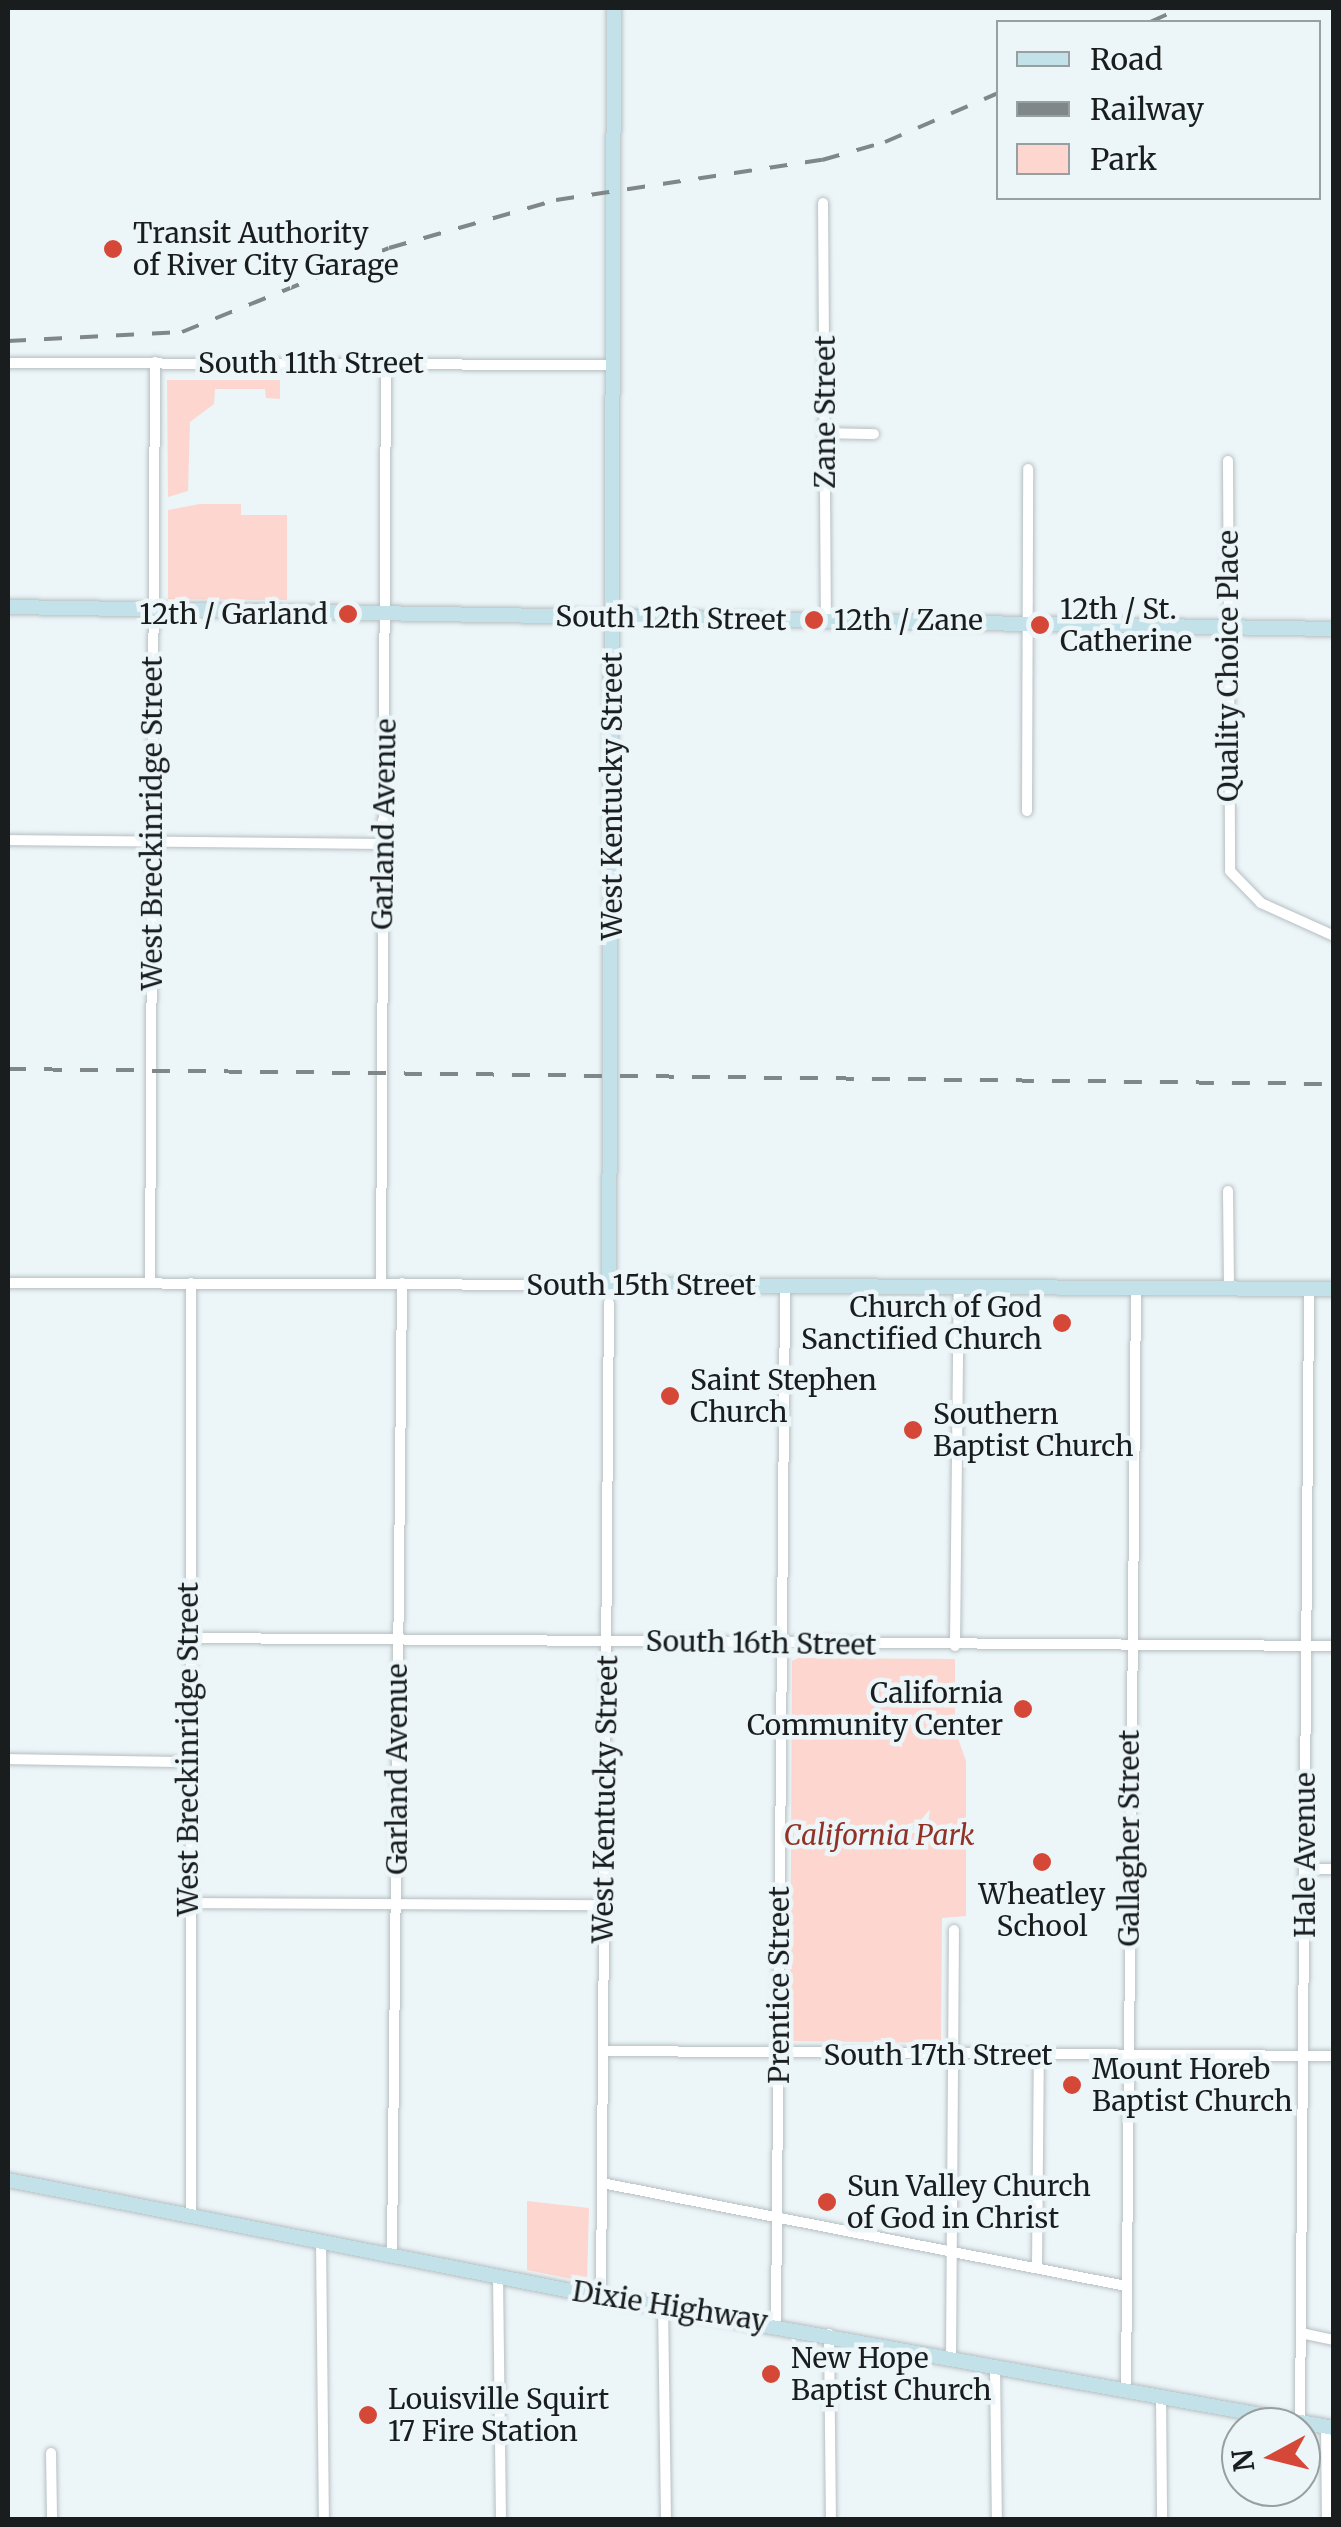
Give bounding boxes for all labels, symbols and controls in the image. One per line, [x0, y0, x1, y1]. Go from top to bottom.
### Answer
legend [996, 20, 1321, 200]
text: Road [1090, 40, 1163, 78]
text: Railway [1090, 90, 1204, 128]
text: Park [1090, 140, 1157, 178]
place label: Transit Authority of River City Garage [133, 216, 398, 282]
marker: Transit Authority of River City Garage [102, 238, 124, 260]
street label: Zane Street [808, 335, 842, 489]
street label: South 11th Street [198, 346, 424, 380]
street label: Quality Choice Place [1211, 530, 1245, 802]
place label: 12th / St. Catherine [1060, 592, 1192, 658]
place label: 12th / Garland [140, 597, 328, 631]
street label: South 12th Street [555, 599, 787, 637]
marker: 12th / Garland [337, 603, 359, 625]
place label: 12th / Zane [834, 603, 983, 637]
marker: 12th / Zane [803, 609, 825, 631]
marker: 12th / St. Catherine [1029, 614, 1051, 636]
street label: West Kentucky Street [595, 652, 629, 940]
street label: West Breckinridge Street [135, 656, 169, 990]
street label: Garland Avenue [365, 718, 403, 930]
street label: South 15th Street [526, 1268, 756, 1302]
place label: Church of God Sanctified Church [801, 1290, 1042, 1356]
marker: Church of God Sanctified Church [1051, 1312, 1073, 1334]
place label: Saint Stephen Church [690, 1363, 877, 1429]
marker: Saint Stephen Church [659, 1385, 681, 1407]
place label: Southern Baptist Church [933, 1397, 1133, 1463]
marker: Southern Baptist Church [902, 1419, 924, 1441]
street label: West Breckinridge Street [171, 1582, 205, 1916]
street label: South 16th Street [645, 1624, 877, 1662]
street label: West Kentucky Street [586, 1655, 624, 1943]
street label: Garland Avenue [380, 1663, 414, 1875]
place label: California Community Center [747, 1676, 1003, 1742]
marker: California Community Center [1012, 1698, 1034, 1720]
street label: Gallagher Street [1112, 1730, 1146, 1946]
street label: Hale Avenue [1288, 1772, 1322, 1938]
park label: California Park [783, 1818, 975, 1852]
marker: Wheatley School [1031, 1851, 1053, 1873]
place label: Wheatley School [979, 1877, 1105, 1943]
street label: Prentice Street [762, 1886, 796, 2084]
street label: South 17th Street [823, 2038, 1053, 2072]
place label: Mount Horeb Baptist Church [1092, 2052, 1292, 2118]
marker: Mount Horeb Baptist Church [1061, 2074, 1083, 2096]
place label: Sun Valley Church of God in Christ [847, 2169, 1091, 2235]
marker: Sun Valley Church of God in Christ [816, 2191, 838, 2213]
street label: Dixie Highway [570, 2274, 770, 2338]
place label: New Hope Baptist Church [791, 2341, 991, 2407]
marker: New Hope Baptist Church [760, 2363, 782, 2385]
place label: Louisville Squirt 17 Fire Station [388, 2382, 609, 2448]
marker: Louisville Squirt 17 Fire Station [357, 2404, 379, 2426]
north arrow [1221, 2407, 1321, 2507]
text: N [1224, 2447, 1262, 2474]

